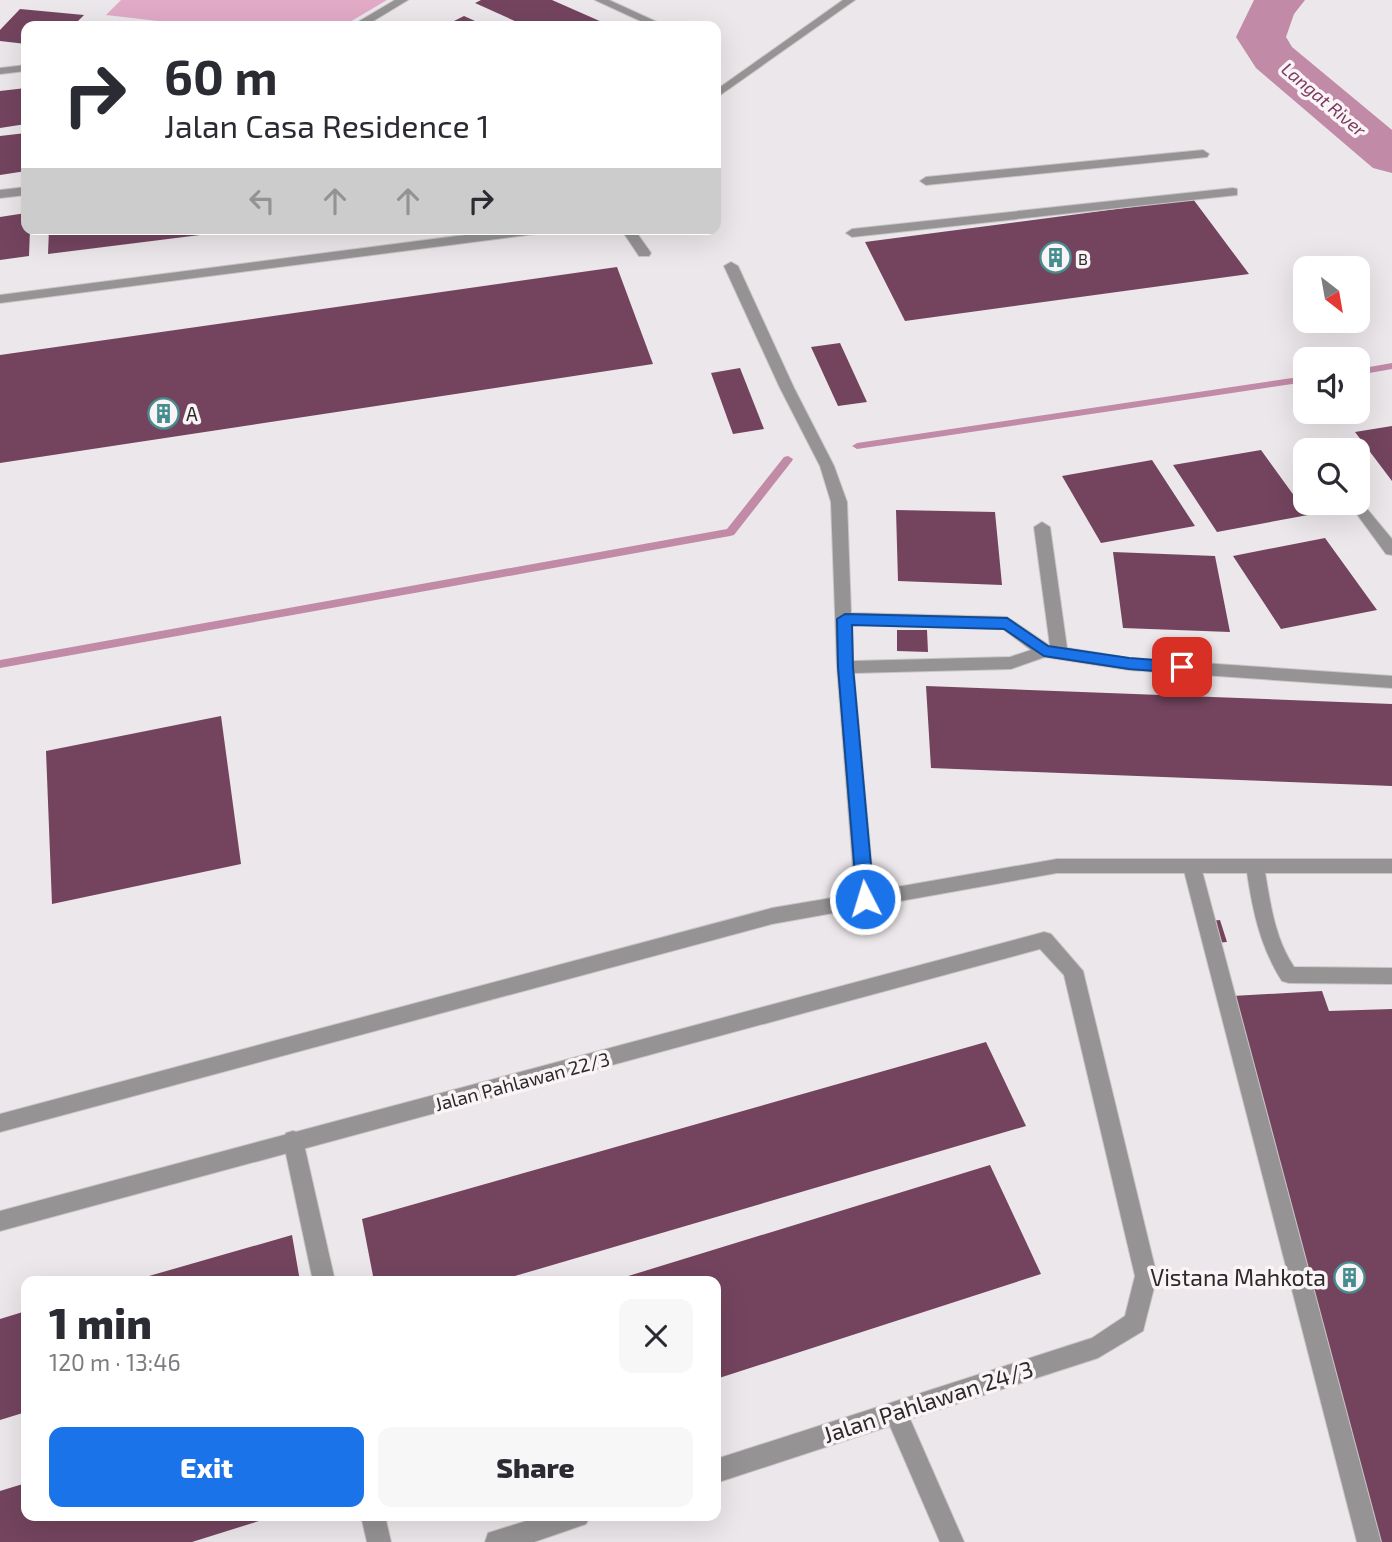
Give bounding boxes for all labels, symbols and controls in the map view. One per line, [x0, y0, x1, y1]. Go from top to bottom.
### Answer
text: 60 m [164, 46, 278, 105]
icon: right [49, 49, 140, 140]
water label: Langat River [1277, 57, 1371, 141]
text: Jalan Casa Residence 1 [164, 106, 490, 144]
icon: left [243, 182, 281, 220]
icon: ahead [316, 182, 354, 220]
icon: ahead [389, 182, 427, 220]
icon: right [462, 182, 500, 220]
building icon: B [1038, 241, 1072, 275]
place label: B [1078, 249, 1088, 268]
north arrow [1293, 256, 1370, 332]
map controls [1293, 256, 1370, 515]
button: sound [1293, 347, 1370, 424]
building icon: A [146, 396, 180, 430]
place label: A [186, 402, 198, 425]
button: search [1293, 438, 1370, 515]
pin [1152, 637, 1212, 697]
icon: arrive [1163, 648, 1201, 686]
position arrow [828, 862, 902, 936]
street label: Jalan Pahlawan 22/3 [432, 1047, 612, 1115]
building icon: Vistana Mahkota [1332, 1260, 1366, 1294]
place label: Vistana Mahkota [1150, 1263, 1326, 1291]
text: 1 min [49, 1297, 152, 1347]
button: close [619, 1299, 693, 1373]
text: 120 m · 13:46 [49, 1348, 181, 1376]
street label: Jalan Pahlawan 24/3 [819, 1354, 1037, 1448]
button: Exit [49, 1427, 364, 1507]
button: Share [378, 1427, 693, 1507]

